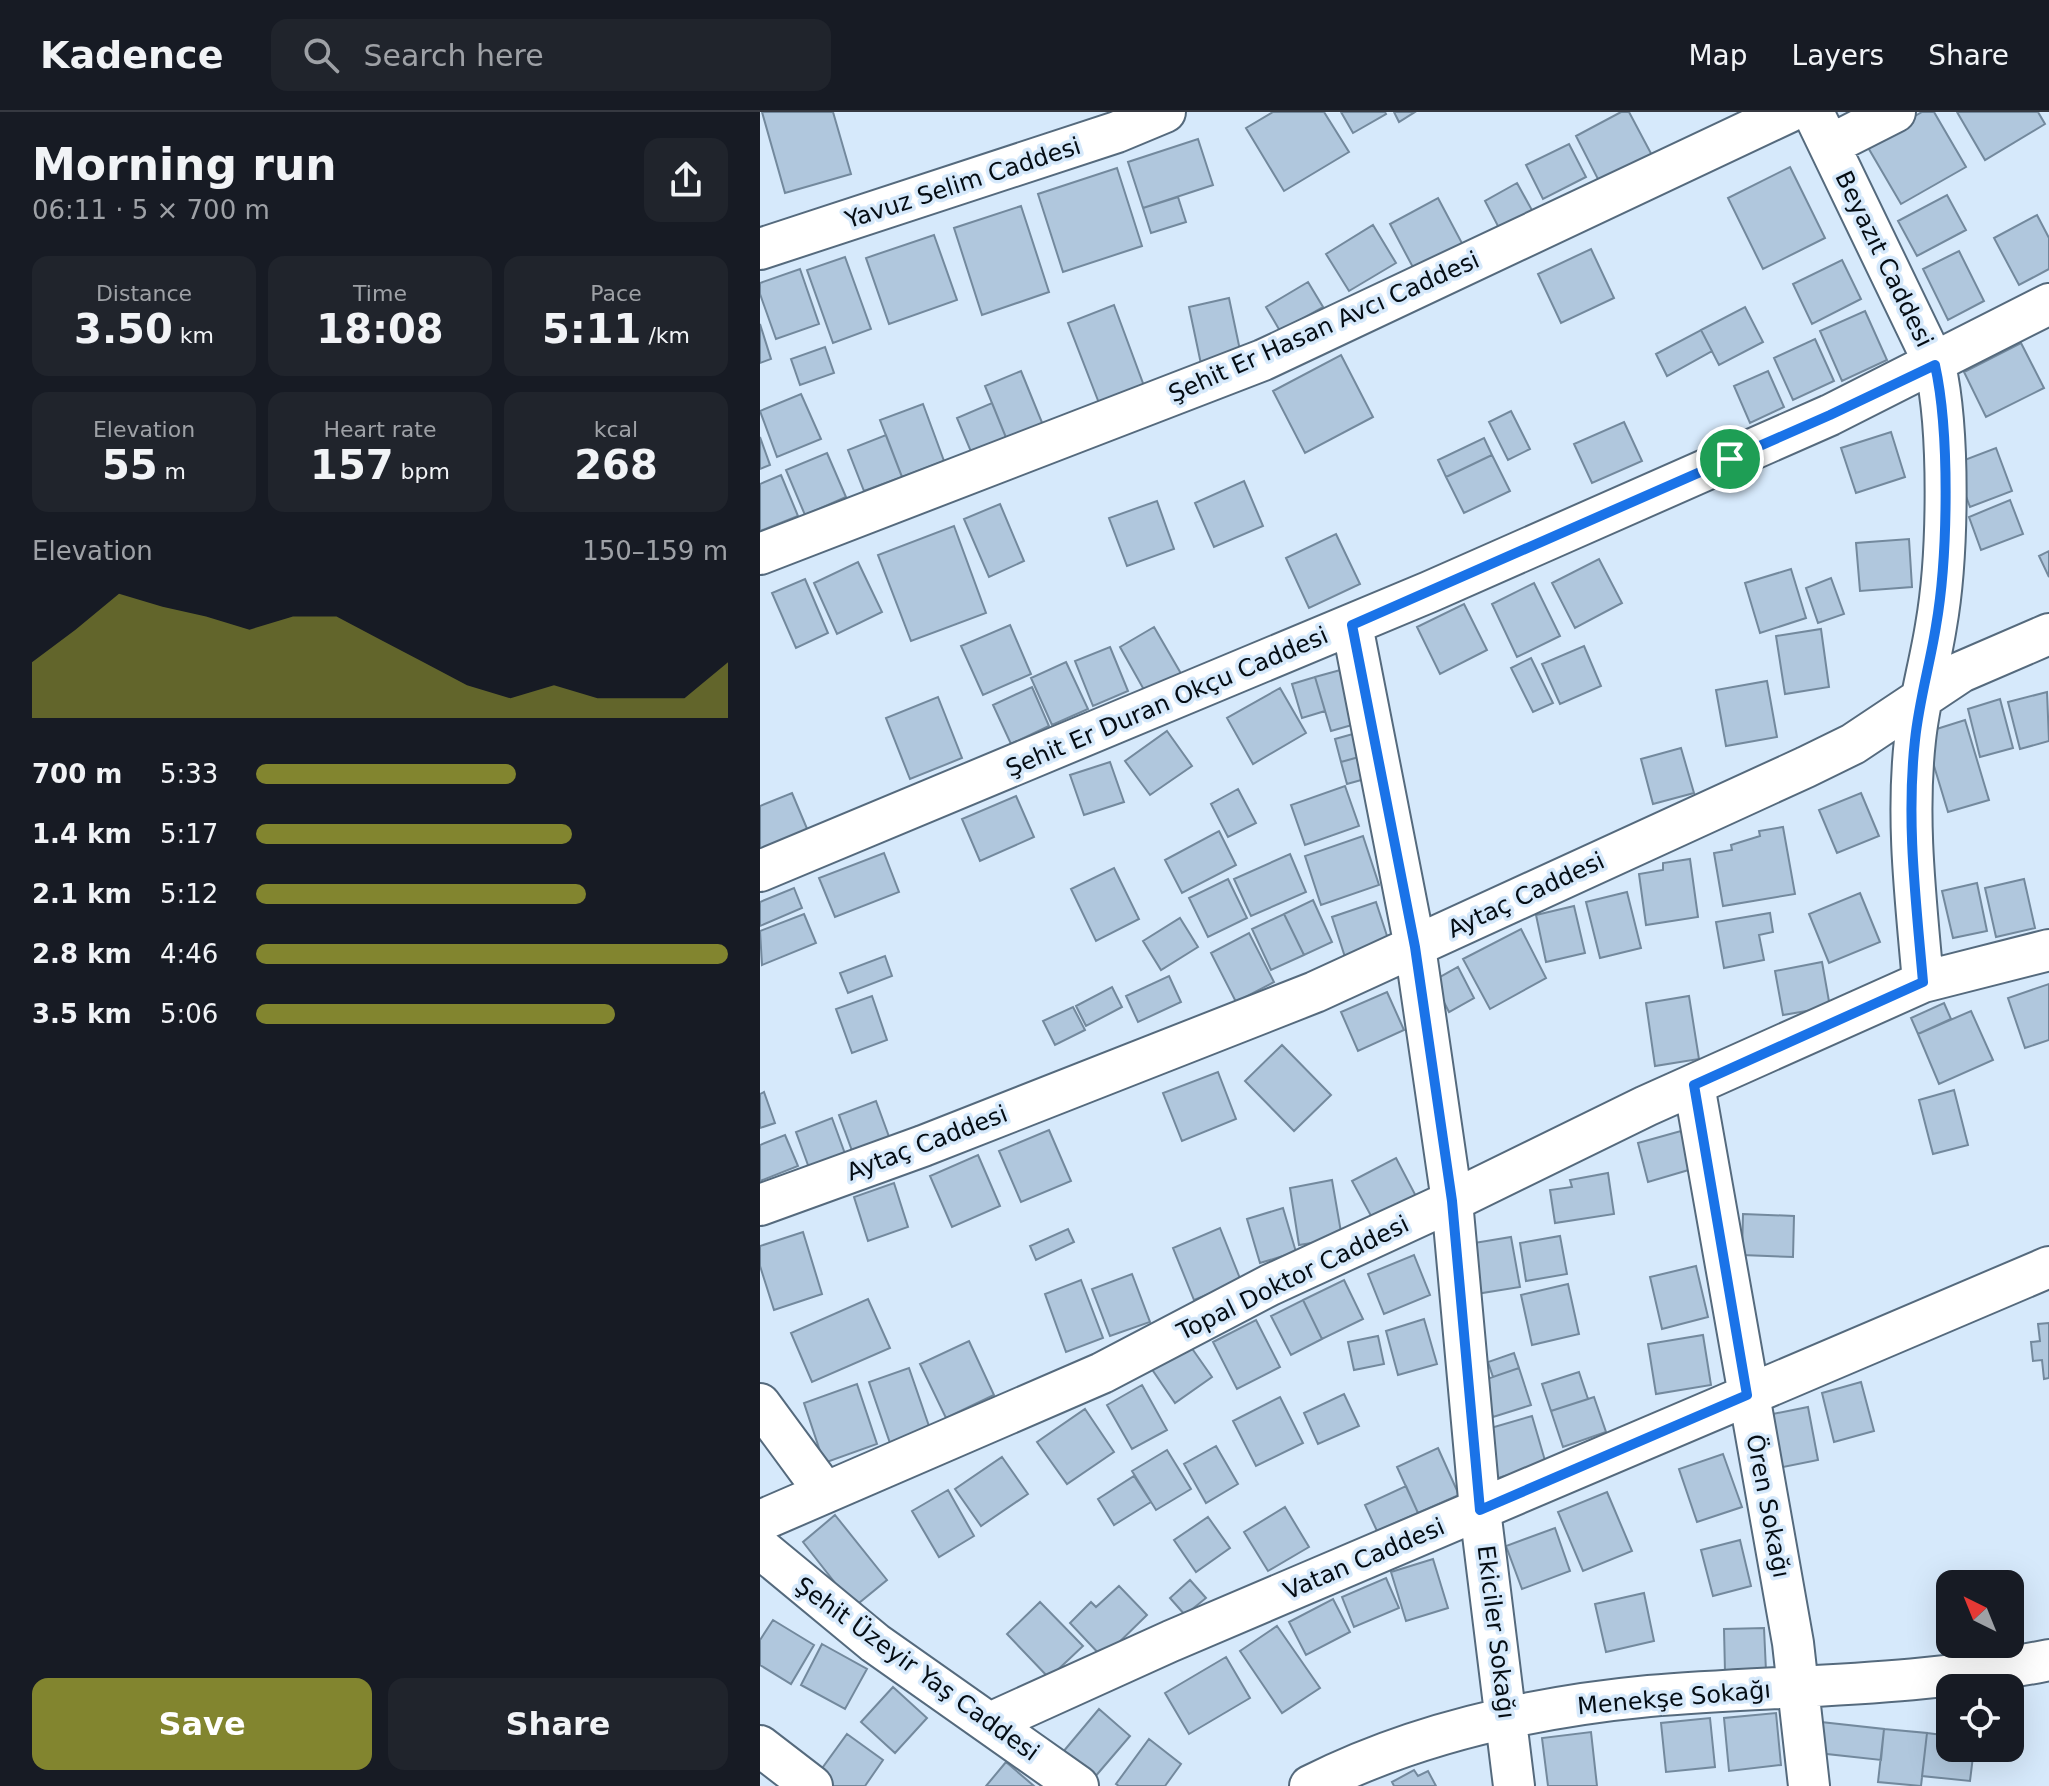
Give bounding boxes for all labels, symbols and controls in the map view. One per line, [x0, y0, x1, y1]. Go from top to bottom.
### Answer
search box [271, 19, 831, 91]
text: Kadence [40, 33, 223, 77]
icon: search [299, 33, 343, 77]
text: Search here [363, 38, 544, 73]
text: Map [1688, 39, 1748, 72]
text: Layers [1792, 39, 1884, 72]
text: Share [1928, 39, 2009, 72]
street label: Yavuz Selim Caddesi [841, 132, 1084, 235]
button: share [644, 138, 728, 222]
text: Morning run [32, 139, 337, 190]
street label: Beyazıt Caddesi [1829, 166, 1939, 352]
text: 06:11 · 5 × 700 m [32, 195, 270, 225]
street label: Şehit Er Hasan Avcı Caddesi [1164, 246, 1484, 408]
text: Distance [96, 281, 192, 306]
text: Time [353, 281, 407, 306]
text: Pace [590, 281, 642, 306]
text: 3.50 [74, 306, 173, 352]
text: 18:08 [316, 306, 444, 352]
text: 5:11 [542, 306, 641, 352]
text: km [173, 323, 214, 348]
text: /km [641, 323, 690, 348]
text: Elevation [93, 417, 195, 442]
text: Heart rate [324, 417, 436, 442]
text: kcal [594, 417, 638, 442]
pin [1696, 425, 1764, 493]
icon: arrive [1708, 437, 1752, 481]
text: 55 [102, 442, 158, 488]
text: 157 [310, 442, 394, 488]
text: 268 [574, 442, 658, 488]
text: m [158, 459, 186, 484]
text: bpm [394, 459, 450, 484]
text: Elevation [32, 536, 153, 566]
text: 150–159 m [582, 536, 728, 566]
street label: Şehit Er Duran Okçu Caddesi [1002, 621, 1332, 783]
text: 700 m [32, 759, 122, 789]
text: 5:33 [160, 759, 218, 789]
text: 1.4 km [32, 819, 132, 849]
text: 5:17 [160, 819, 218, 849]
street label: Aytaç Caddesi [1443, 846, 1609, 944]
text: 2.1 km [32, 879, 132, 909]
text: 5:12 [160, 879, 218, 909]
text: 2.8 km [32, 939, 132, 969]
text: 4:46 [160, 939, 218, 969]
text: 3.5 km [32, 999, 132, 1029]
text: 5:06 [160, 999, 218, 1029]
street label: Aytaç Caddesi [843, 1100, 1011, 1186]
street label: Topal Doktor Caddesi [1172, 1210, 1413, 1347]
street label: Ören Sokağı [1740, 1432, 1797, 1580]
street label: Vatan Caddesi [1279, 1512, 1449, 1606]
street label: Ekiciler Sokağı [1471, 1544, 1521, 1720]
street label: Şehit Üzeyir Yaş Caddesi [790, 1570, 1045, 1767]
north arrow [1936, 1570, 2024, 1658]
map controls [1936, 1570, 2024, 1762]
button: locate [1936, 1674, 2024, 1762]
street label: Menekşe Sokağı [1576, 1676, 1772, 1720]
button: Save [32, 1678, 372, 1770]
button: Share [388, 1678, 728, 1770]

